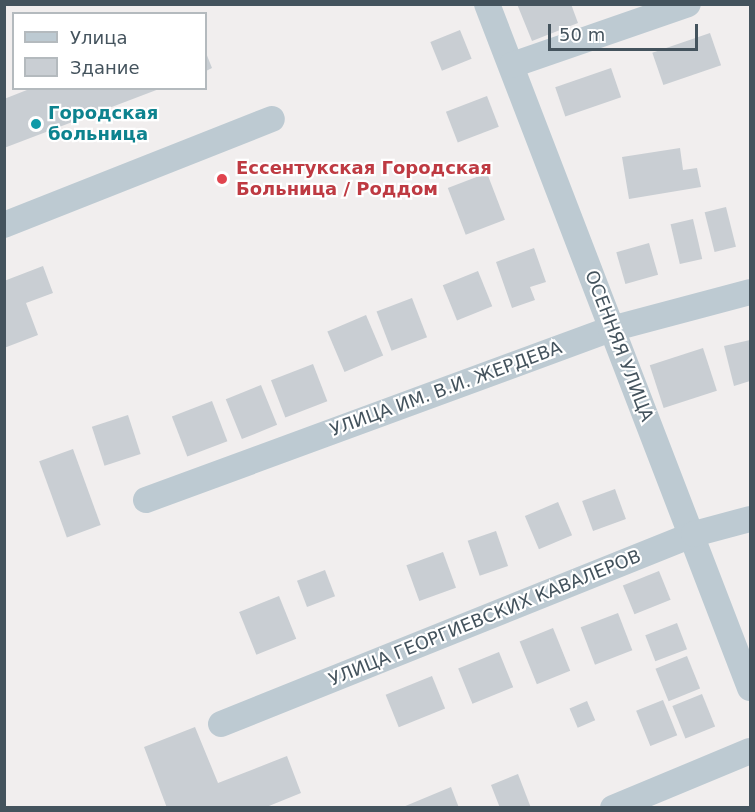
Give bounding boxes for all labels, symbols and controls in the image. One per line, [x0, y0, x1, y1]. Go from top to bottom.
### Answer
legend [12, 12, 207, 90]
scale bar [551, 12, 701, 50]
text: 50 m [559, 24, 605, 45]
text: Улица [70, 27, 127, 48]
text: Здание [70, 57, 140, 78]
place label: Городская больница [48, 103, 158, 146]
marker: Городская больница [29, 117, 43, 131]
place label: Ессентукская Городская Больница / Роддом [236, 158, 492, 201]
marker: Ессентукская Городская Больница / Роддом [213, 170, 231, 188]
street label: ОСЕННЯЯ УЛИЦА [580, 267, 658, 425]
street label: УЛИЦА ИМ. В.И. ЖЕРДЕВА [327, 337, 565, 441]
street label: УЛИЦА ГЕОРГИЕВСКИХ КАВАЛЕРОВ [326, 545, 644, 691]

